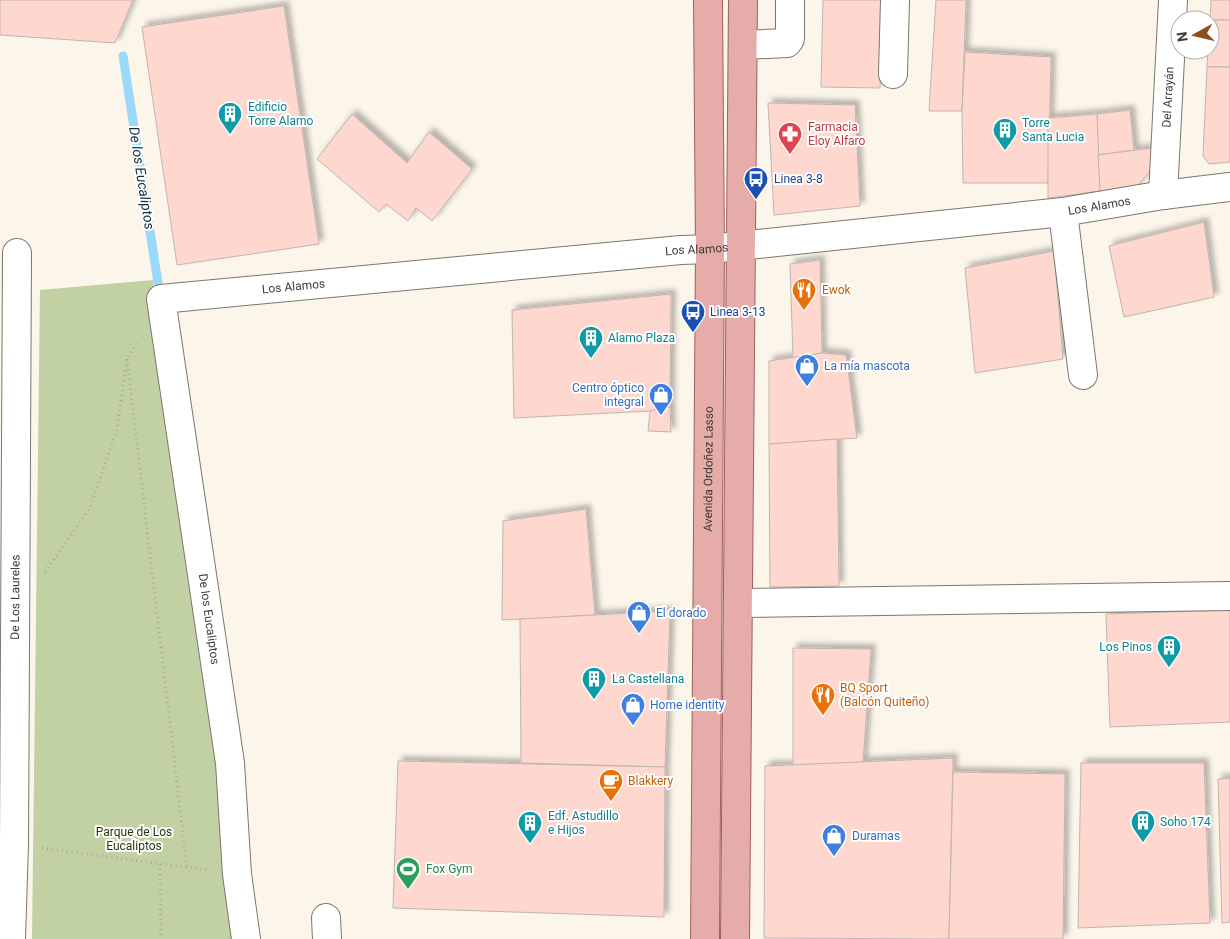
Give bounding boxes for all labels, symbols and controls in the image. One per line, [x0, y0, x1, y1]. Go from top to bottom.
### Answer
north arrow [1170, 10, 1220, 60]
text: N [1174, 31, 1191, 43]
street label: Del Arrayán [1159, 66, 1177, 128]
place label: Edificio Torre Alamo [248, 100, 314, 128]
building icon: Edificio Torre Alamo [217, 101, 243, 135]
place label: Torre Santa Lucia [1022, 116, 1084, 144]
building icon: Torre Santa Lucia [992, 117, 1018, 151]
place label: Farmacia Eloy Alfaro [808, 120, 866, 148]
pharmacy icon: Farmacia Eloy Alfaro [777, 121, 803, 155]
water label: De los Eucaliptos [126, 125, 158, 231]
bus stop icon: Linea 3-8 [743, 166, 769, 200]
place label: Linea 3-8 [774, 172, 823, 186]
street label: Los Alamos [1067, 194, 1132, 218]
street label: Los Alamos [664, 240, 729, 258]
street label: Los Alamos [261, 277, 326, 296]
restaurant icon: Ewok [791, 277, 817, 311]
place label: Ewok [822, 283, 852, 297]
bus stop icon: Linea 3-13 [680, 299, 706, 333]
place label: Linea 3-13 [710, 305, 765, 319]
building icon: Alamo Plaza [578, 325, 604, 359]
place label: Alamo Plaza [608, 331, 675, 345]
shop icon: La mía mascota [794, 353, 820, 387]
place label: La mía mascota [824, 359, 910, 373]
place label: Centro óptico integral [572, 381, 644, 409]
shop icon: Centro óptico integral [648, 382, 674, 416]
street label: Avenida Ordoñez Lasso [701, 406, 716, 532]
street label: De Los Laureles [8, 554, 22, 640]
street label: De los Eucaliptos [196, 573, 222, 665]
shop icon: El dorado [626, 600, 652, 634]
place label: El dorado [656, 606, 706, 620]
building icon: Los Pinos [1156, 634, 1182, 668]
place label: Los Pinos [1099, 640, 1152, 654]
building icon: La Castellana [581, 666, 607, 700]
place label: La Castellana [612, 672, 684, 686]
place label: BQ Sport (Balcón Quiteño) [840, 681, 929, 709]
restaurant icon: BQ Sport (Balcón Quiteño) [810, 682, 836, 716]
shop icon: Home identity [620, 692, 646, 726]
place label: Home identity [650, 698, 725, 712]
cafe icon: Blakkery [598, 768, 624, 802]
place label: Blakkery [628, 774, 674, 788]
place label: Edf. Astudillo e Hijos [548, 809, 619, 837]
building icon: Soho 174 [1130, 809, 1156, 843]
building icon: Edf. Astudillo e Hijos [517, 810, 543, 844]
place label: Soho 174 [1160, 815, 1211, 829]
shop icon: Duramas [821, 823, 847, 857]
park label: Parque de Los Eucaliptos [96, 825, 172, 853]
place label: Duramas [852, 829, 900, 843]
sports icon: Fox Gym [395, 856, 421, 890]
place label: Fox Gym [426, 862, 473, 876]

